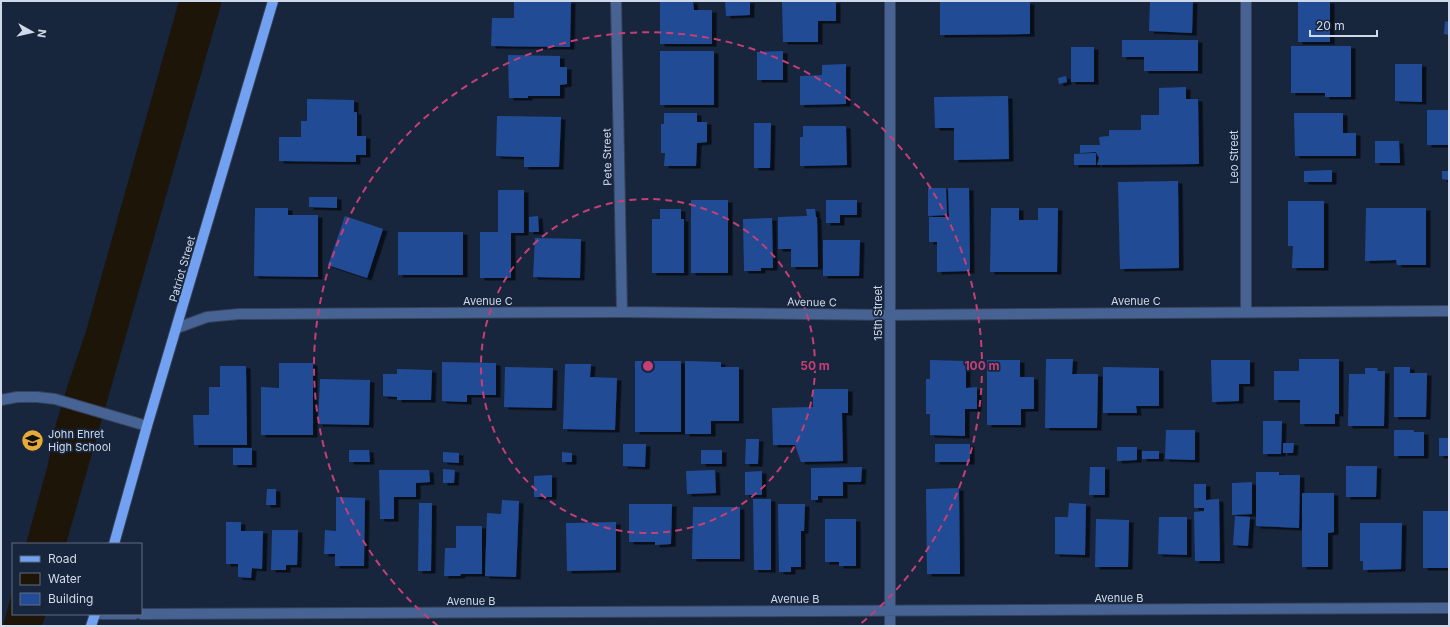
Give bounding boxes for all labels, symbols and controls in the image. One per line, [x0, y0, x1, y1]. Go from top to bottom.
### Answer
north arrow [12, 12, 52, 52]
scale bar [1310, 12, 1377, 38]
text: 20 m [1316, 18, 1345, 33]
text: N [34, 28, 49, 39]
street label: Pete Street [599, 128, 615, 186]
street label: Leo Street [1227, 130, 1241, 184]
street label: Patriot Street [166, 234, 198, 304]
street label: 15th Street [871, 285, 885, 341]
street label: Avenue C [463, 294, 513, 308]
street label: Avenue C [1111, 294, 1161, 308]
street label: Avenue C [787, 295, 837, 309]
text: 50 m [800, 358, 830, 373]
text: 100 m [964, 358, 1000, 373]
centre of rings [641, 359, 655, 373]
school or university icon: John Ehret High School [19, 427, 45, 453]
place label: John Ehret High School [48, 427, 111, 454]
legend [12, 543, 142, 615]
text: Road [48, 551, 77, 566]
text: Water [48, 571, 82, 586]
text: Building [48, 591, 93, 606]
street label: Avenue B [1095, 591, 1143, 605]
street label: Avenue B [771, 592, 819, 606]
street label: Avenue B [447, 594, 495, 608]

